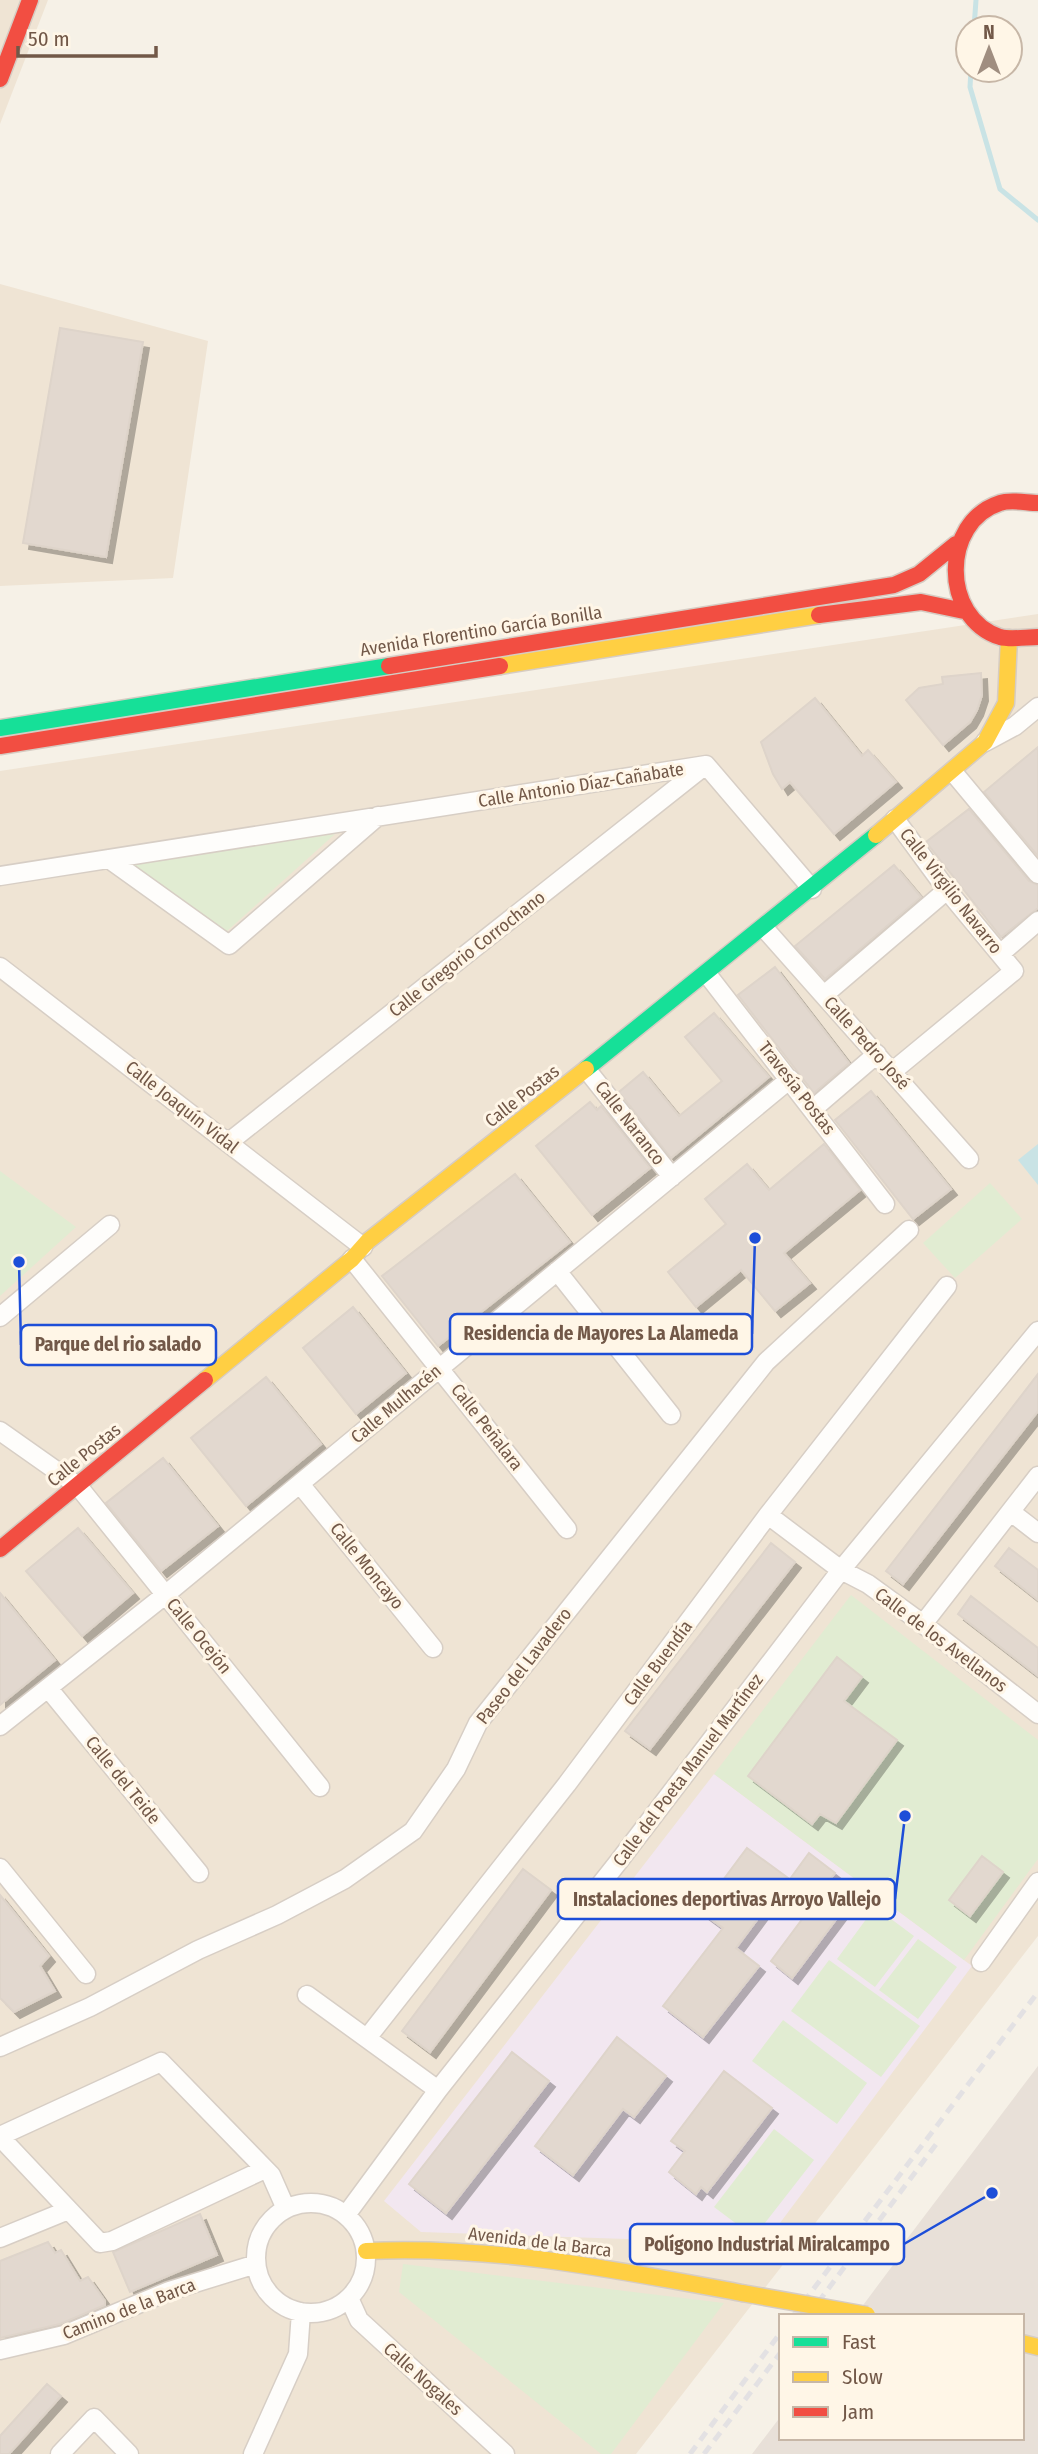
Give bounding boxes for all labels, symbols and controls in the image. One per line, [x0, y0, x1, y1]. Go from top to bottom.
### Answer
scale bar [18, 14, 156, 58]
north arrow [954, 14, 1024, 84]
text: N [983, 21, 995, 44]
text: 50 m [28, 26, 70, 52]
street label: Avenida Florentino García Bonilla [359, 601, 604, 661]
street label: Calle Antonio Díaz-Cañabate [477, 758, 685, 812]
street label: Calle Virgilio Navarro [895, 824, 1007, 958]
street label: Calle Gregorio Corrochano [385, 886, 549, 1022]
street label: Calle Pedro José [819, 992, 915, 1094]
street label: Travesía Postas [754, 1037, 840, 1139]
street label: Calle Joaquín Vidal [121, 1056, 243, 1158]
street label: Calle Postas [480, 1060, 564, 1132]
street label: Calle Naranco [590, 1077, 670, 1169]
callout: Residencia de Mayores La Alameda [450, 1314, 752, 1354]
text: Residencia de Mayores La Alameda [464, 1322, 738, 1345]
callout: Parque del rio salado [21, 1325, 216, 1365]
text: Parque del rio salado [35, 1333, 201, 1356]
street label: Calle Mulhacén [346, 1360, 446, 1448]
street label: Calle Peñalara [446, 1379, 528, 1475]
street label: Calle Postas [43, 1418, 125, 1491]
street label: Calle Moncayo [325, 1518, 409, 1614]
street label: Calle de los Avellanos [870, 1583, 1012, 1697]
street label: Calle Ocejón [162, 1594, 236, 1678]
street label: Paseo del Lavadero [472, 1603, 576, 1729]
street label: Calle Buendía [619, 1616, 697, 1710]
street label: Calle del Poeta Manuel Martínez [608, 1669, 768, 1871]
street label: Calle del Teide [81, 1732, 165, 1829]
callout: Instalaciones deportivas Arroyo Vallejo [558, 1879, 895, 1919]
text: Instalaciones deportivas Arroyo Vallejo [573, 1888, 881, 1911]
street label: Avenida de la Barca [467, 2222, 613, 2262]
callout: Polígono Industrial Miralcampo [630, 2224, 904, 2264]
text: Polígono Industrial Miralcampo [644, 2233, 890, 2256]
street label: Camino de la Barca [59, 2273, 199, 2344]
legend [779, 2314, 1024, 2440]
text: Fast [842, 2329, 876, 2355]
street label: Calle Nogales [379, 2338, 467, 2420]
text: Slow [842, 2364, 883, 2390]
text: Jam [842, 2399, 874, 2425]

